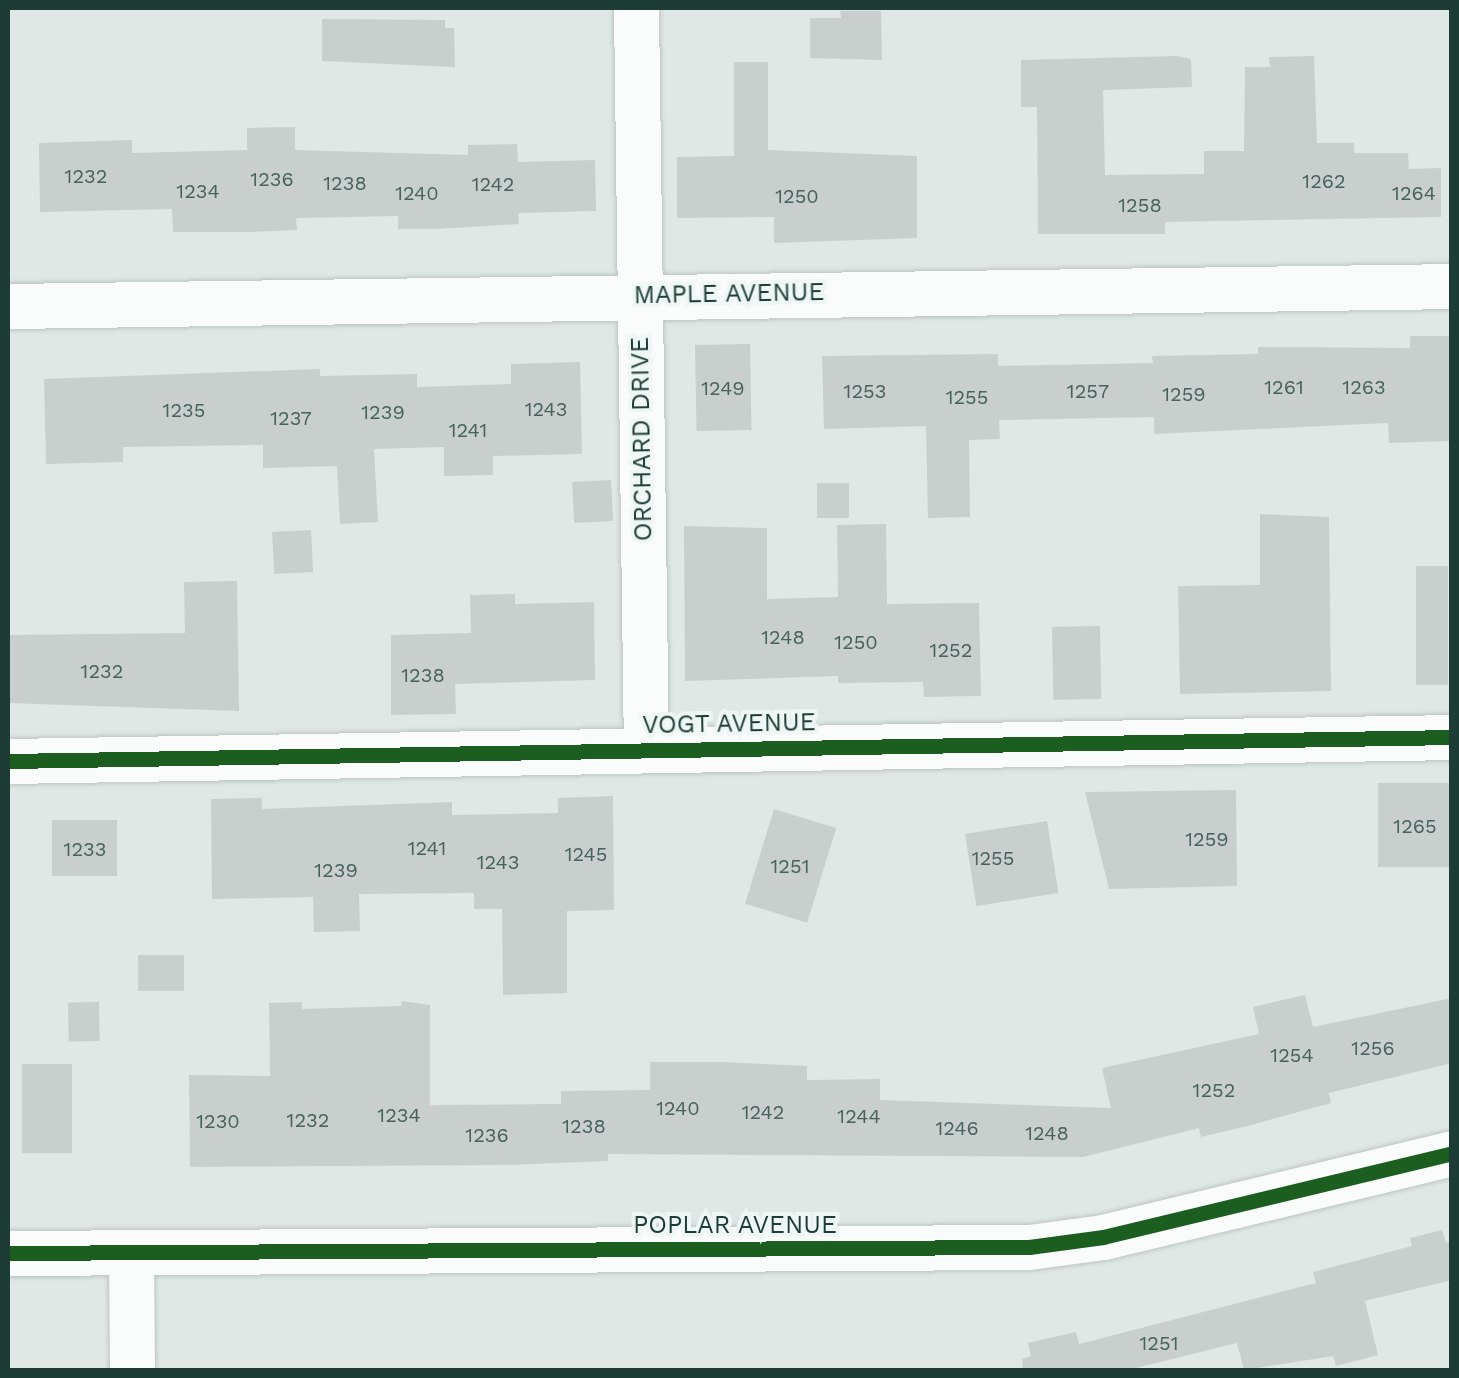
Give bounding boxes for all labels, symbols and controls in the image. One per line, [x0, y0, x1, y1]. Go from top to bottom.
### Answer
house number: 1232 [65, 164, 107, 188]
house number: 1236 [250, 167, 294, 191]
house number: 1262 [1302, 169, 1346, 193]
house number: 1238 [323, 171, 367, 195]
house number: 1242 [472, 172, 514, 196]
house number: 1234 [176, 179, 220, 203]
house number: 1240 [395, 181, 439, 205]
house number: 1264 [1392, 181, 1436, 205]
house number: 1250 [775, 184, 819, 208]
house number: 1258 [1118, 193, 1162, 217]
street label: MAPLE AVENUE [633, 277, 825, 311]
street label: ORCHARD DRIVE [625, 336, 659, 542]
house number: 1261 [1264, 375, 1304, 399]
house number: 1263 [1342, 375, 1386, 399]
house number: 1249 [701, 376, 745, 400]
house number: 1253 [844, 379, 886, 403]
house number: 1257 [1067, 379, 1109, 403]
house number: 1259 [1162, 382, 1206, 406]
house number: 1255 [946, 385, 988, 409]
house number: 1243 [525, 397, 567, 421]
house number: 1235 [163, 398, 205, 422]
house number: 1239 [361, 400, 405, 424]
house number: 1237 [270, 406, 312, 430]
house number: 1241 [449, 418, 487, 442]
house number: 1248 [761, 625, 805, 649]
house number: 1250 [834, 630, 878, 654]
house number: 1252 [930, 638, 972, 662]
house number: 1232 [81, 659, 123, 683]
house number: 1238 [401, 663, 445, 687]
street label: VOGT AVENUE [641, 707, 817, 741]
house number: 1265 [1393, 814, 1437, 838]
house number: 1259 [1185, 827, 1229, 851]
house number: 1241 [408, 836, 446, 860]
house number: 1233 [64, 837, 106, 861]
house number: 1245 [565, 842, 607, 866]
house number: 1255 [972, 846, 1014, 870]
house number: 1243 [477, 850, 519, 874]
house number: 1251 [771, 854, 809, 878]
house number: 1239 [314, 858, 358, 882]
house number: 1256 [1351, 1036, 1395, 1060]
house number: 1254 [1270, 1043, 1314, 1067]
house number: 1252 [1193, 1078, 1235, 1102]
house number: 1240 [656, 1096, 700, 1120]
house number: 1242 [742, 1100, 784, 1124]
house number: 1234 [377, 1103, 421, 1127]
house number: 1244 [837, 1104, 881, 1128]
house number: 1232 [287, 1108, 329, 1132]
house number: 1230 [196, 1109, 240, 1133]
house number: 1238 [562, 1114, 606, 1138]
house number: 1246 [935, 1116, 979, 1140]
house number: 1248 [1025, 1121, 1069, 1145]
house number: 1236 [465, 1123, 509, 1147]
street label: POPLAR AVENUE [633, 1210, 837, 1240]
house number: 1251 [1140, 1331, 1178, 1355]

